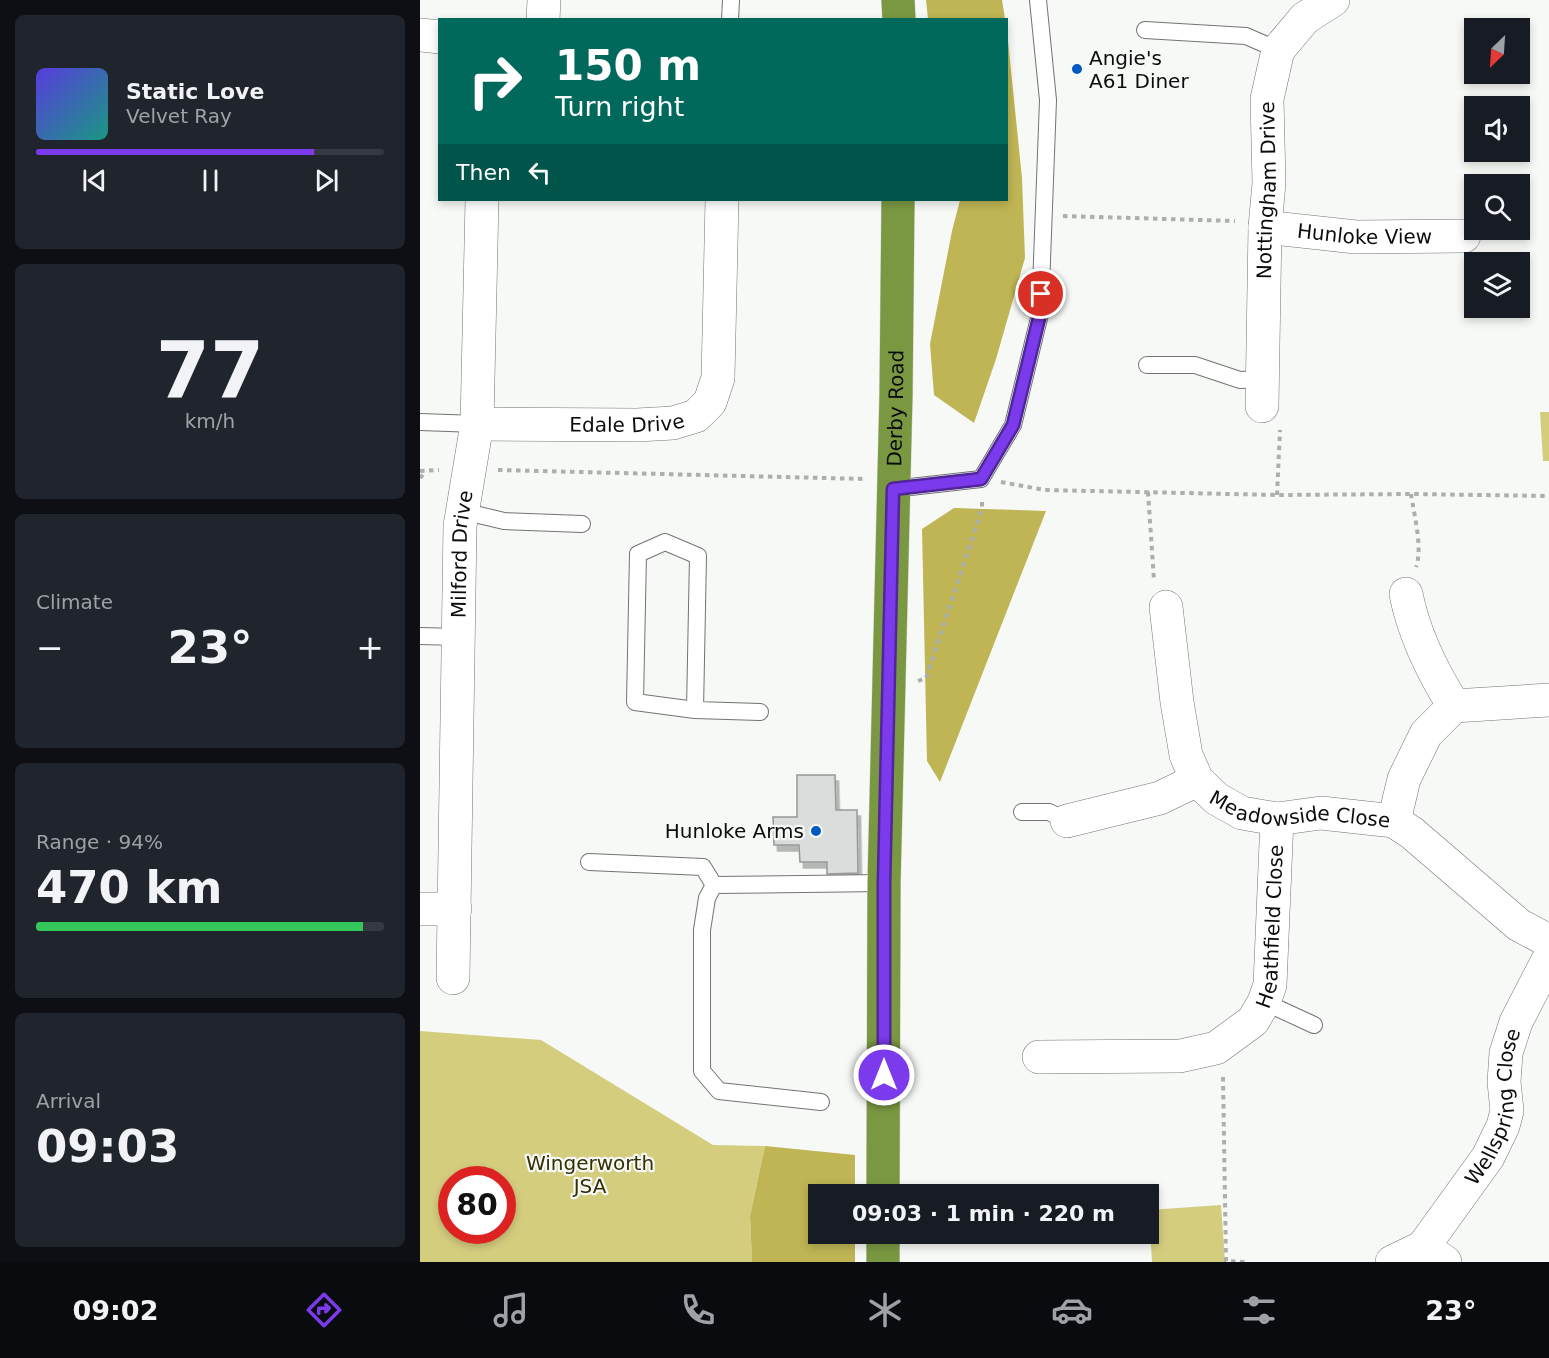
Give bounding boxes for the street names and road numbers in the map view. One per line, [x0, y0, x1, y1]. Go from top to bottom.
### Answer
street label: Nottingham Drive [1252, 101, 1281, 279]
street label: Hunloke View [1296, 219, 1432, 249]
street label: Derby Road [882, 349, 908, 467]
street label: Edale Drive [569, 408, 688, 437]
street label: Milford Drive [447, 489, 478, 618]
street label: Meadowside Close [1205, 785, 1392, 833]
street label: Heathfield Close [1251, 844, 1288, 1011]
street label: Wellspring Close [1460, 1025, 1525, 1190]

